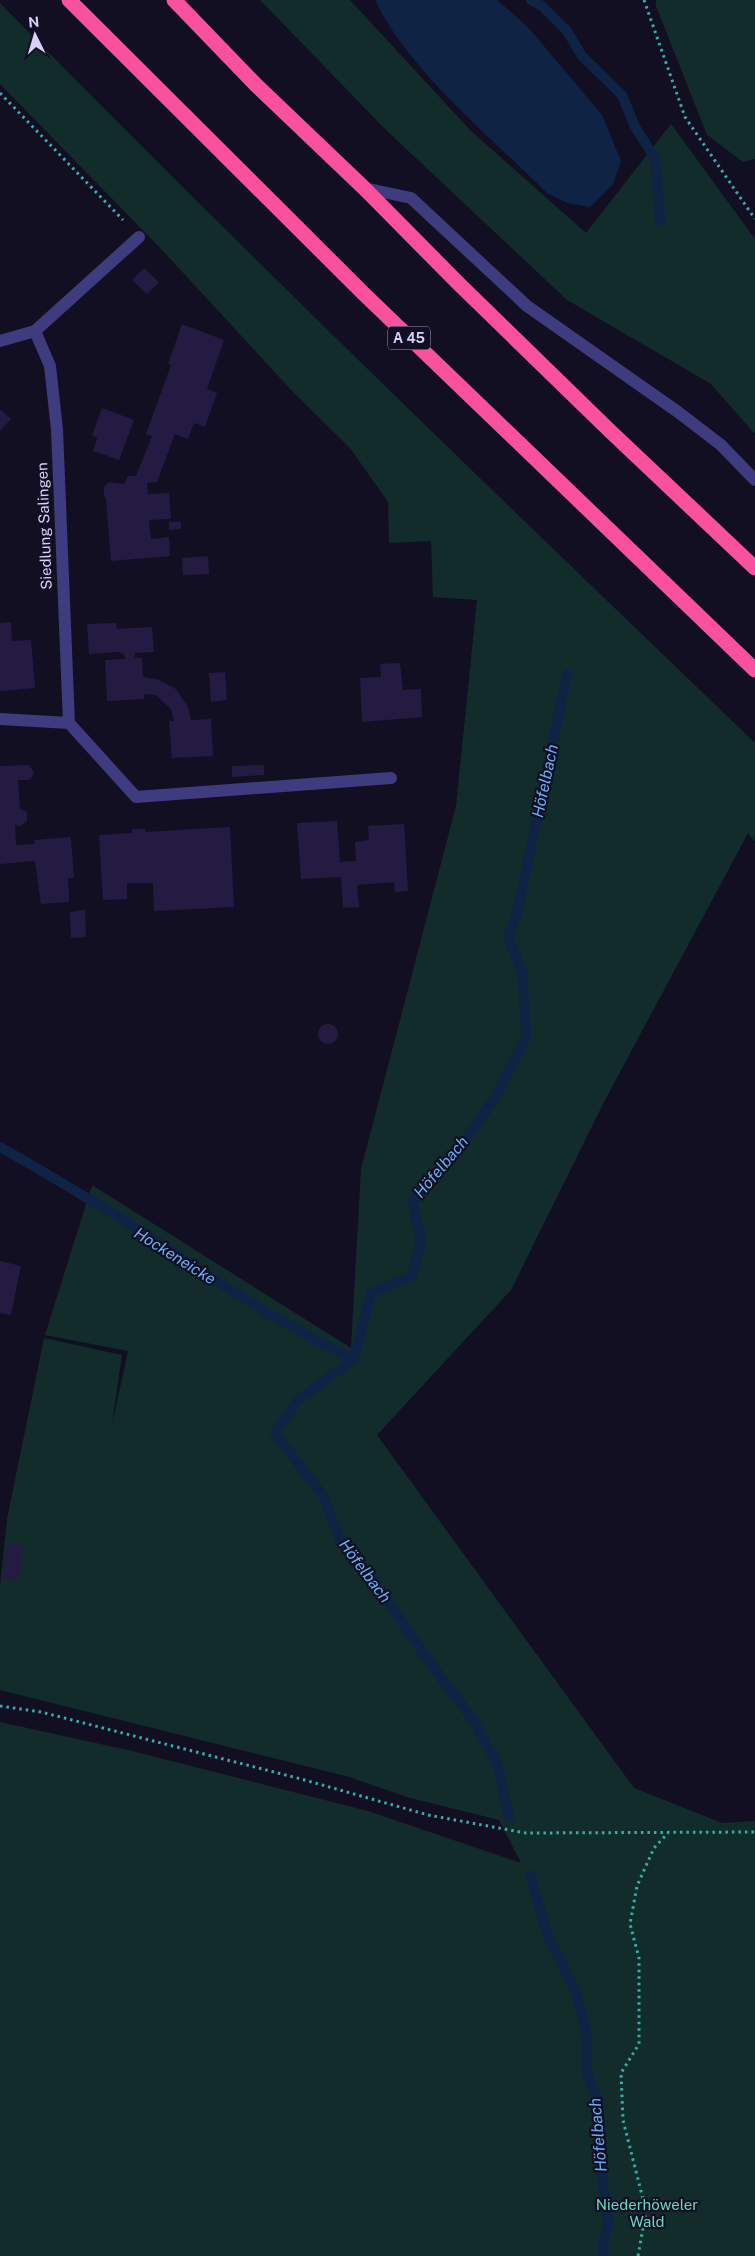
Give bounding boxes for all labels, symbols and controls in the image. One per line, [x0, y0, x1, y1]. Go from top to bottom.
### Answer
north arrow [10, 10, 60, 60]
text: N [28, 14, 40, 30]
road number: A 45 [388, 326, 430, 349]
street label: Siedlung Salingen [33, 462, 55, 590]
water label: Höfelbach [528, 743, 562, 819]
water label: Höfelbach [410, 1132, 472, 1202]
water label: Hockeneicke [131, 1223, 220, 1289]
water label: Höfelbach [335, 1536, 395, 1606]
water label: Höfelbach [585, 2097, 611, 2173]
park label: Niederhöweler Wald [596, 2196, 698, 2230]

